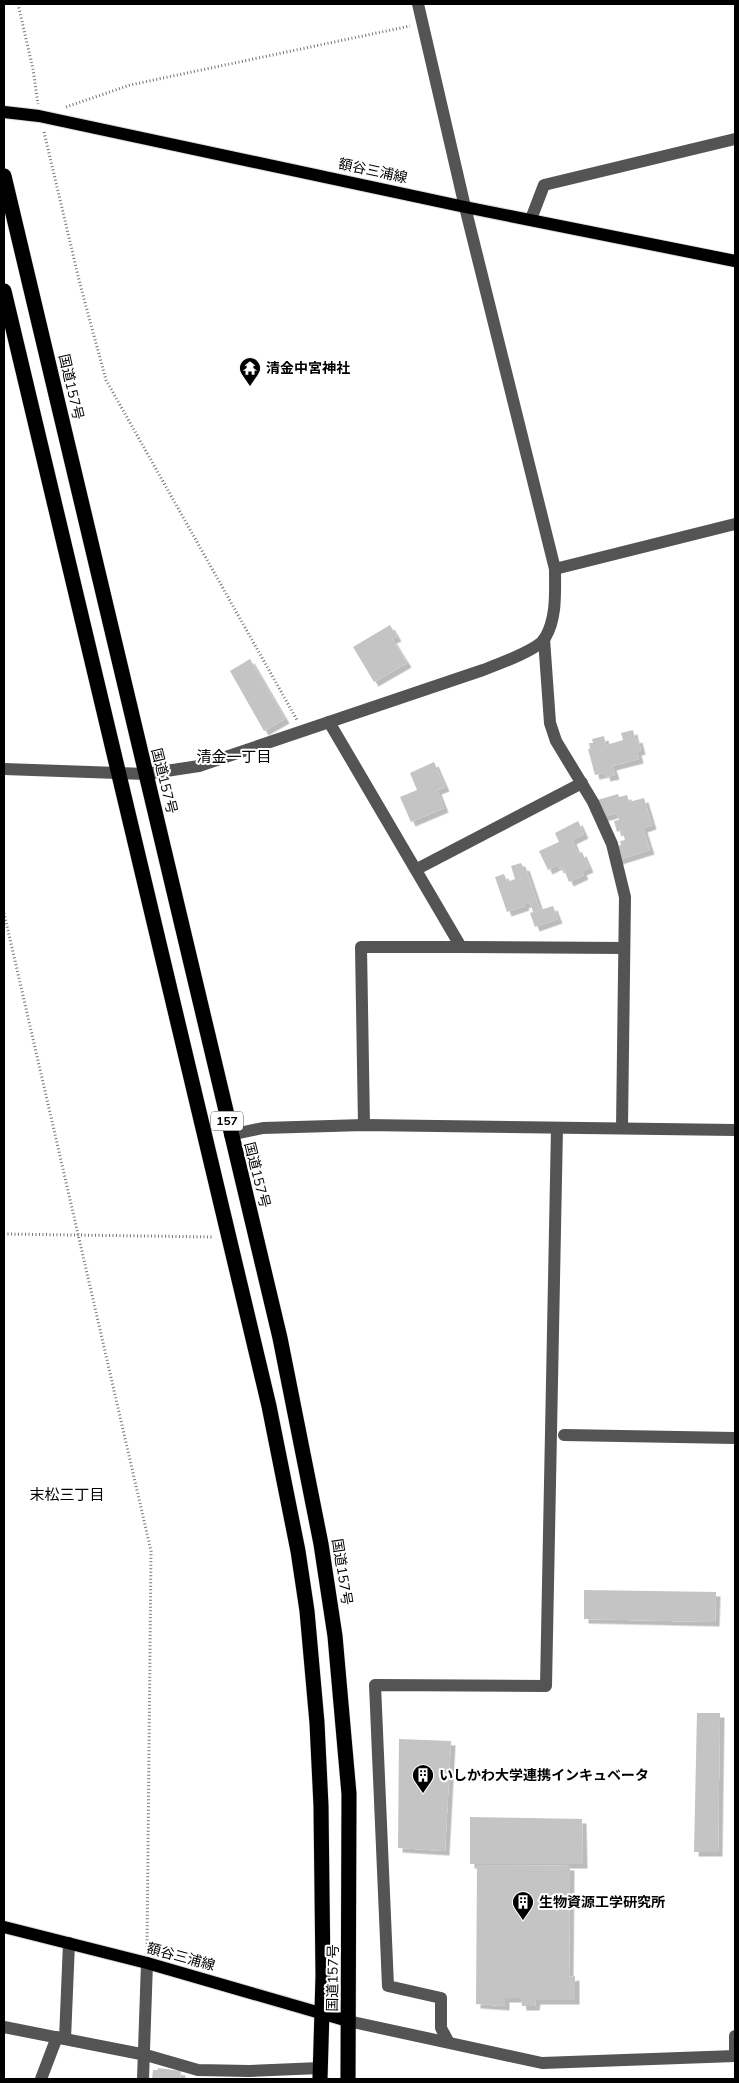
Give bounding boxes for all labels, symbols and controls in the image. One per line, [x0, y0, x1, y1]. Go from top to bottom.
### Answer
street label: 額谷三浦線 [337, 154, 409, 188]
street label: 国道157号 [54, 352, 88, 422]
temple icon: 清金中宮神社 [238, 356, 262, 387]
place label: 清金中宮神社 [266, 359, 350, 378]
street label: 国道157号 [147, 746, 181, 816]
district label: 清金一丁目 [196, 747, 272, 767]
road number: 157 [211, 1112, 243, 1130]
street label: 国道157号 [240, 1140, 274, 1210]
district label: 末松三丁目 [29, 1485, 105, 1505]
street label: 国道157号 [327, 1537, 357, 1607]
building icon: いしかわ大学連携インキュベータ [411, 1763, 435, 1794]
place label: いしかわ大学連携インキュベータ [439, 1766, 649, 1785]
building icon: 生物資源工学研究所 [511, 1890, 535, 1921]
place label: 生物資源工学研究所 [539, 1893, 665, 1912]
street label: 額谷三浦線 [145, 1939, 217, 1975]
street label: 国道157号 [323, 1944, 343, 2012]

